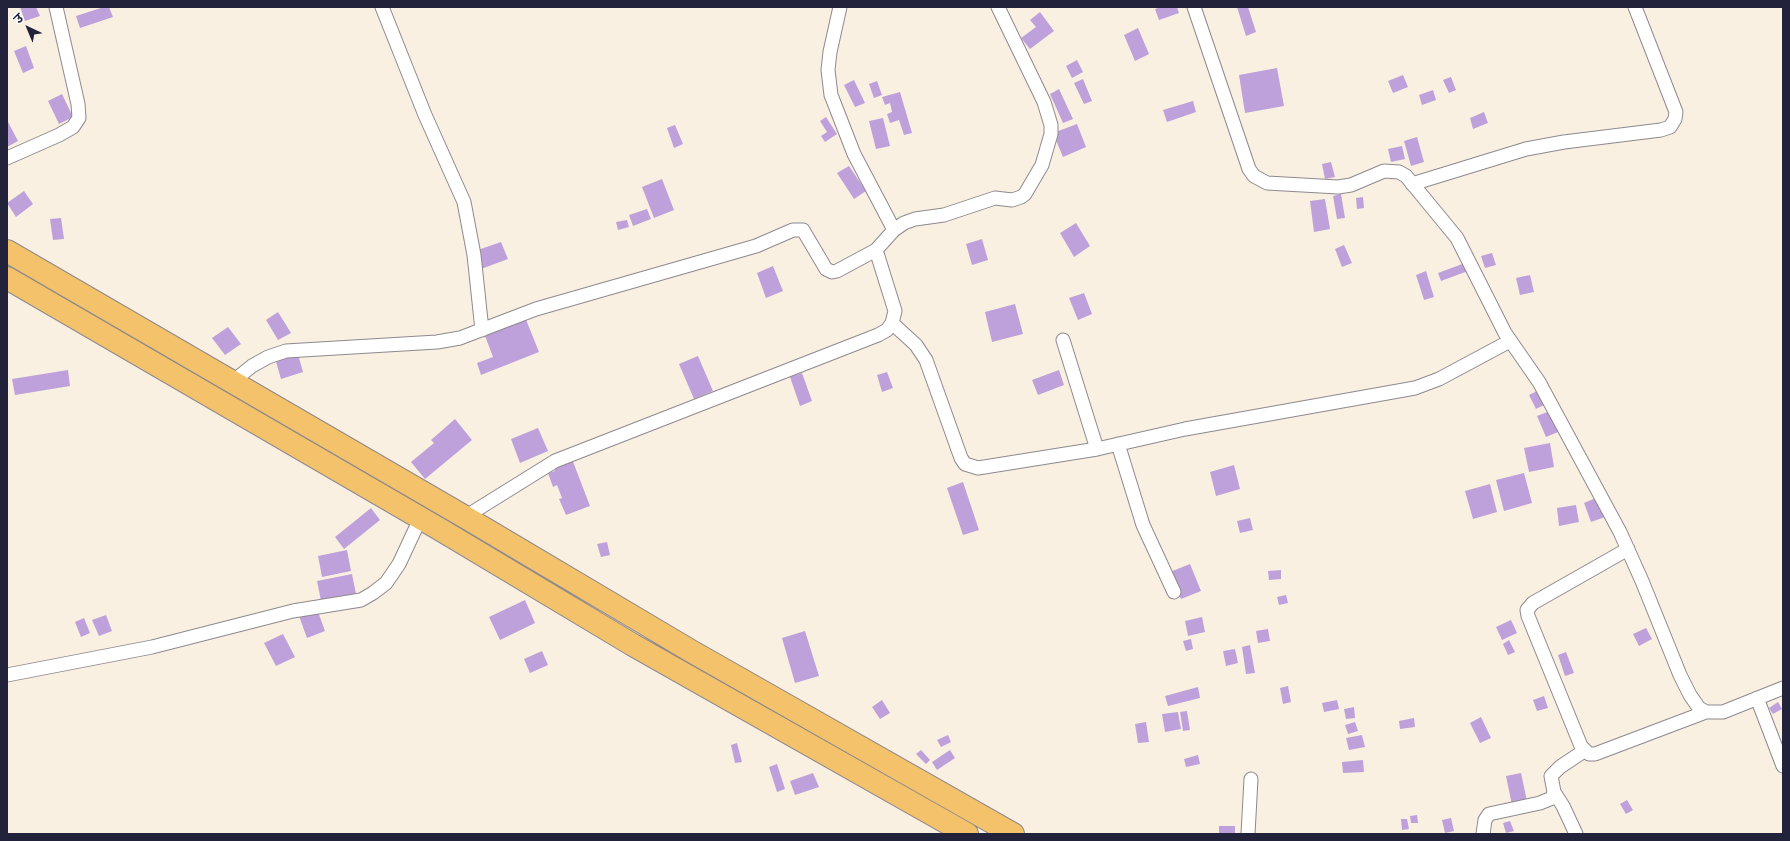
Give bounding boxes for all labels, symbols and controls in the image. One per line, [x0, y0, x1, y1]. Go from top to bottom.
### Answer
north arrow [8, 8, 48, 48]
text: उ [11, 11, 27, 27]

